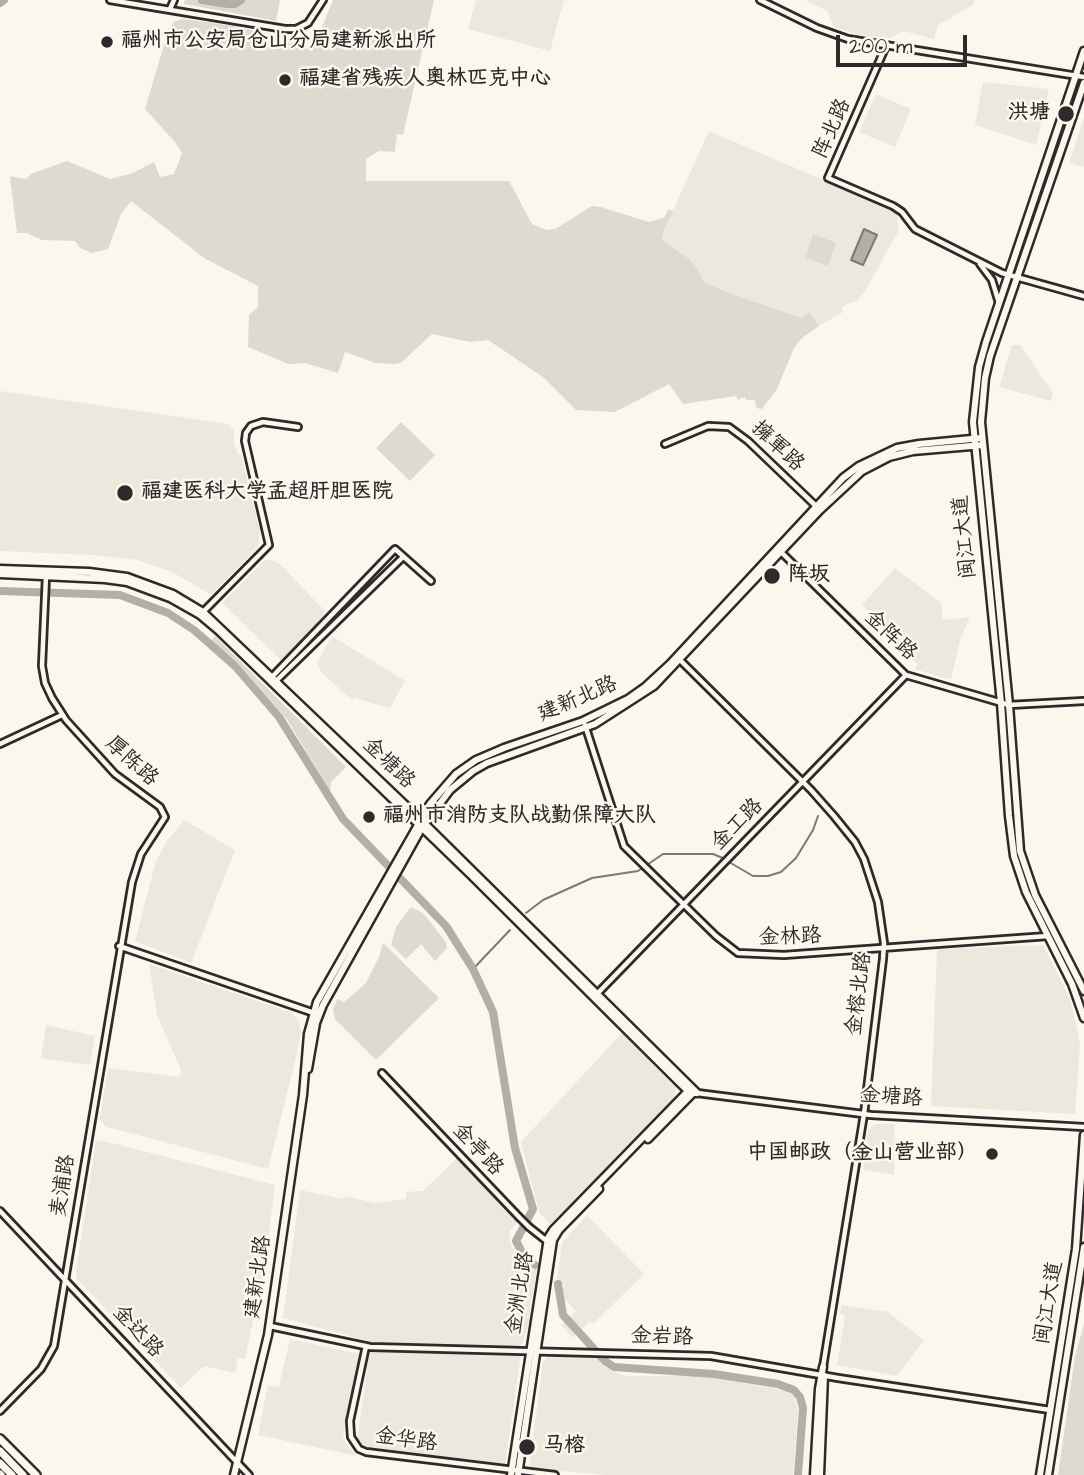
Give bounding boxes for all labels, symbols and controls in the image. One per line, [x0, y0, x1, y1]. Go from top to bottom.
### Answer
scale bar [839, 21, 970, 65]
place label: 福州市公安局仓山分局建新派出所 [121, 29, 436, 55]
text: 200 m [849, 32, 912, 61]
marker: 福州市公安局仓山分局建新派出所 [99, 34, 115, 50]
place label: 福建省残疾人奥林匹克中心 [299, 67, 551, 93]
marker: 福建省残疾人奥林匹克中心 [277, 72, 293, 88]
street label: 阵北路 [809, 95, 857, 163]
place label: 洪塘 [1008, 101, 1050, 127]
marker: 洪塘 [1056, 104, 1076, 124]
street label: 擁軍路 [745, 416, 809, 478]
place label: 福建医科大学孟超肝胆医院 [141, 480, 393, 506]
marker: 福建医科大学孟超肝胆医院 [115, 483, 135, 503]
street label: 闽江大道 [949, 494, 983, 580]
place label: 阵坂 [788, 563, 830, 589]
marker: 阵坂 [762, 566, 782, 586]
street label: 金阵路 [858, 605, 922, 667]
street label: 建新北路 [534, 672, 622, 728]
street label: 厚陈路 [99, 732, 163, 792]
street label: 金塘路 [357, 733, 419, 795]
street label: 金工路 [707, 794, 769, 856]
place label: 福州市消防支队战勤保障大队 [383, 804, 656, 830]
marker: 福州市消防支队战勤保障大队 [361, 809, 377, 825]
street label: 金林路 [758, 924, 822, 952]
street label: 金榕北路 [842, 951, 878, 1037]
street label: 金塘路 [859, 1083, 923, 1113]
street label: 金亭路 [446, 1118, 508, 1182]
place label: 中国邮政（金山营业部） [747, 1141, 978, 1167]
marker: 中国邮政（金山营业部） [984, 1146, 1000, 1162]
street label: 麦浦路 [47, 1153, 81, 1219]
street label: 建新北路 [241, 1234, 277, 1320]
street label: 金洲北路 [502, 1250, 540, 1336]
street label: 闽江大道 [1031, 1260, 1069, 1346]
street label: 金达路 [106, 1300, 168, 1364]
street label: 金岩路 [630, 1324, 694, 1352]
street label: 金华路 [373, 1424, 439, 1458]
place label: 马榕 [543, 1434, 585, 1460]
marker: 马榕 [517, 1437, 537, 1457]

